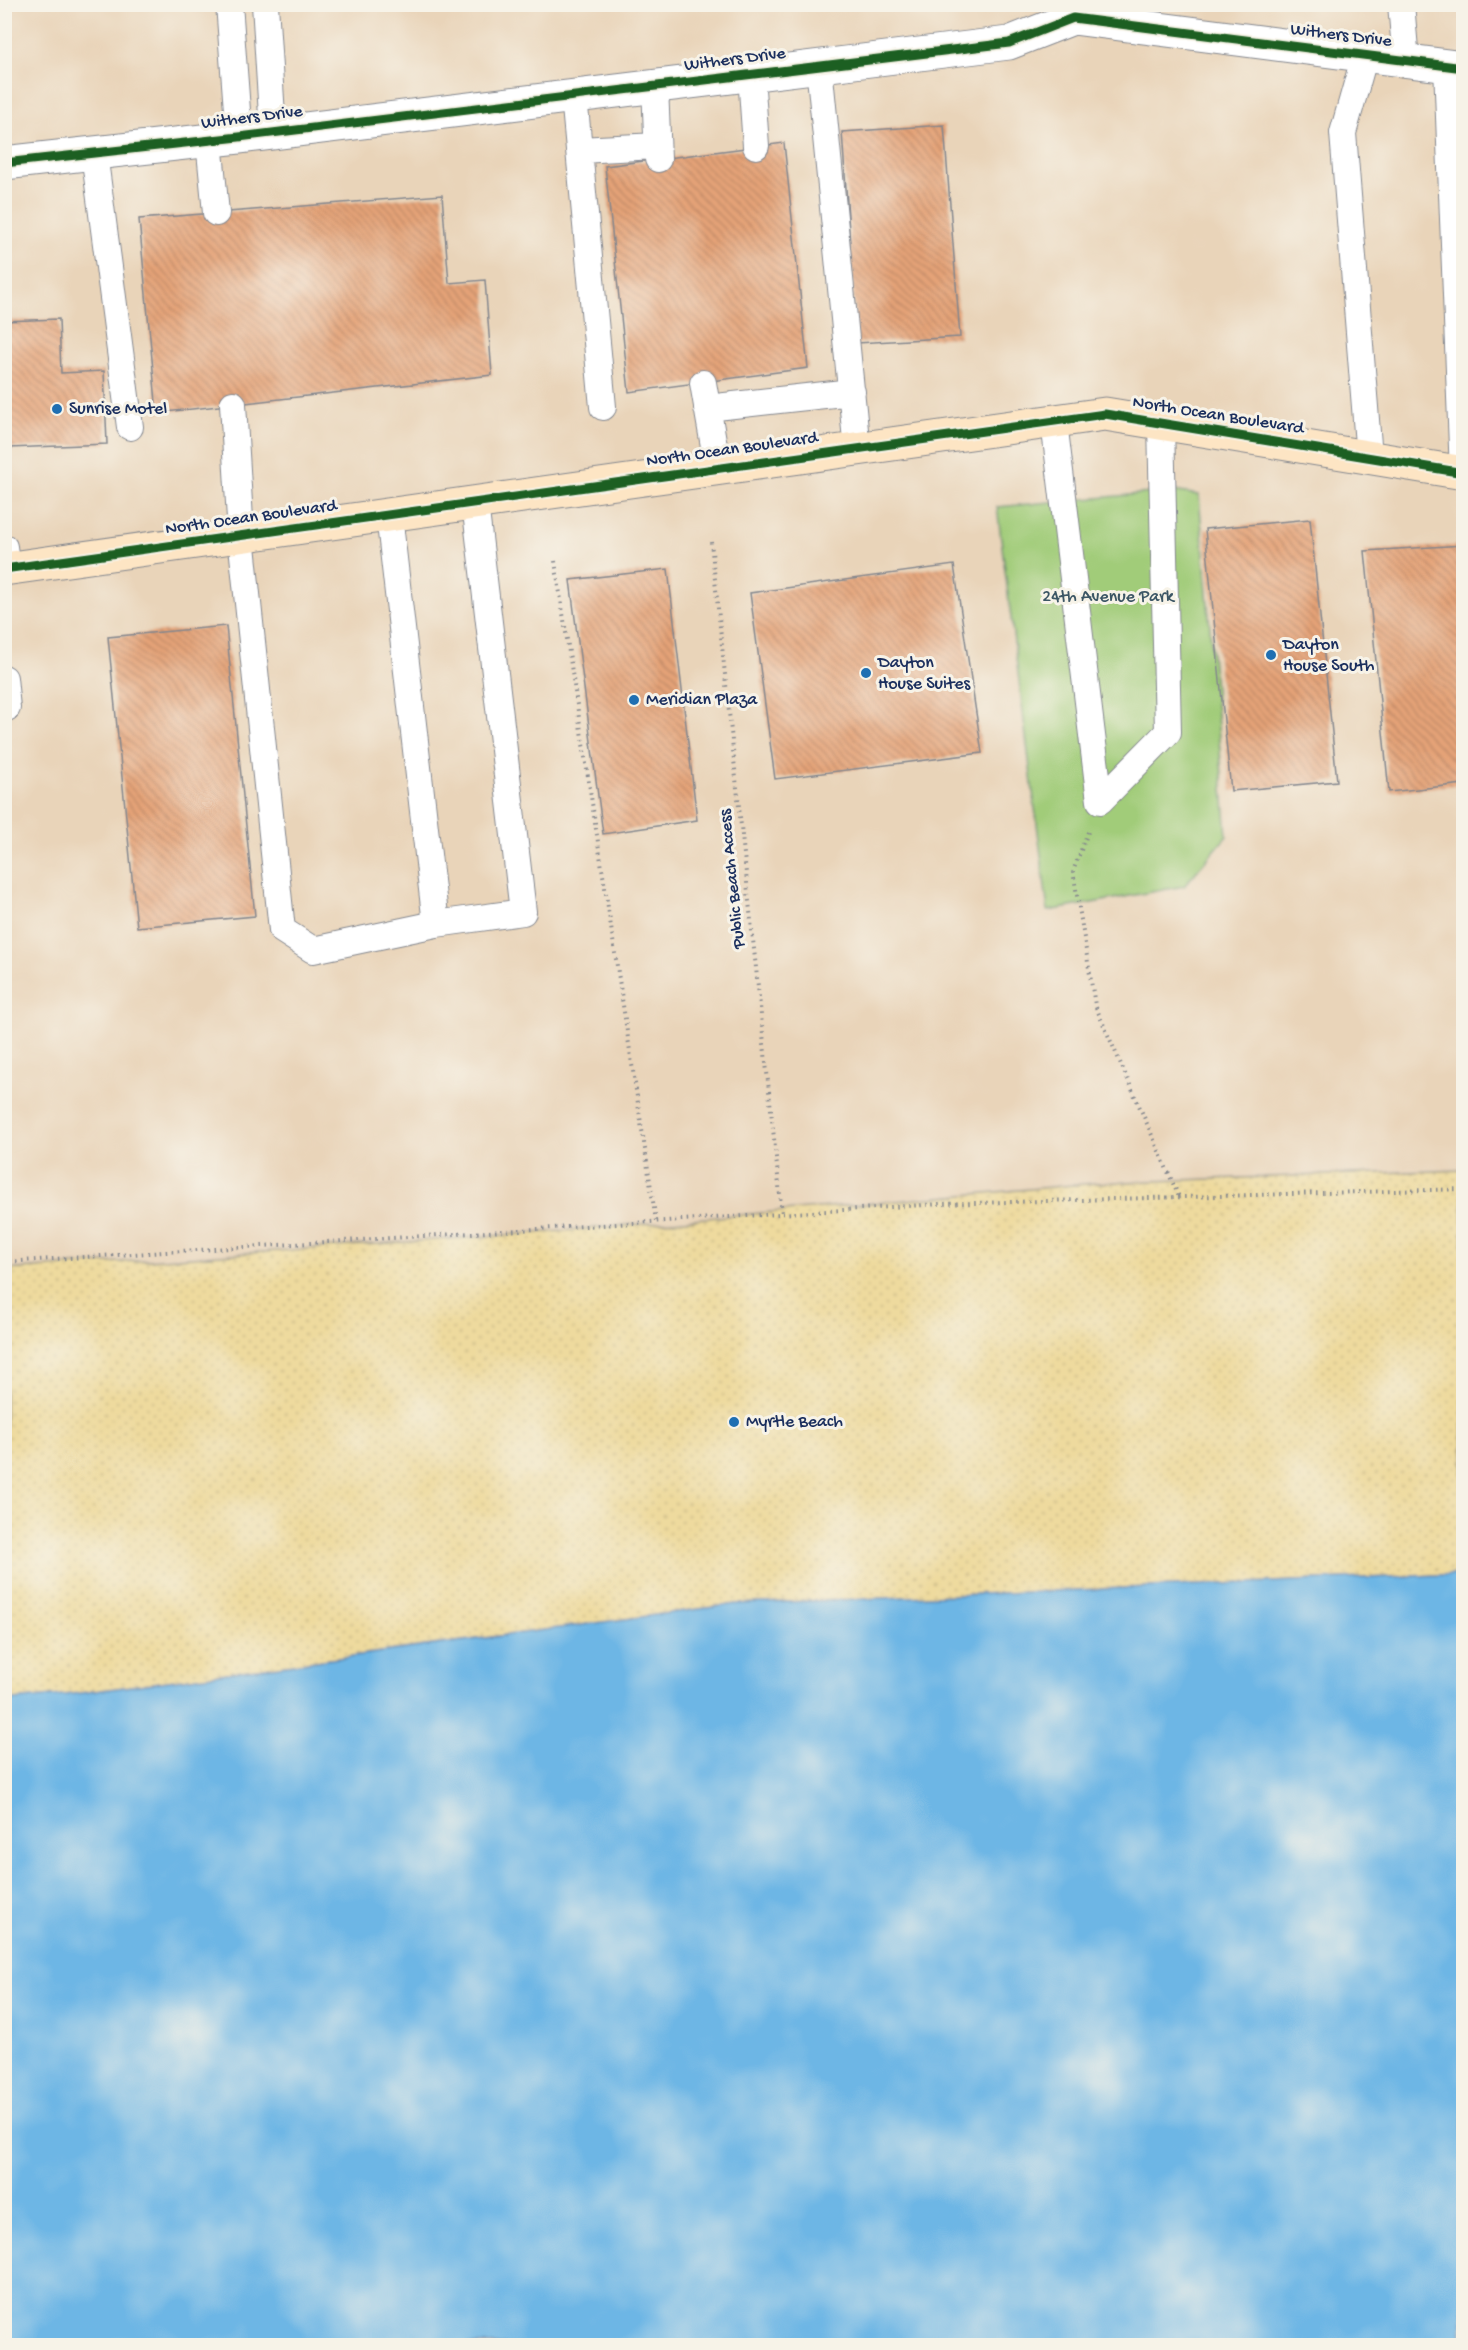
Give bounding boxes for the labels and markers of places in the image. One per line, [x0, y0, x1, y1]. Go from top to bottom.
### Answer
place label: Sunrise Motel [69, 399, 167, 420]
marker: Sunrise Motel [50, 402, 64, 416]
place label: Dayton House South [1282, 635, 1375, 677]
marker: Dayton House South [1264, 648, 1278, 662]
place label: Dayton House Suites [877, 653, 972, 695]
marker: Dayton House Suites [859, 666, 873, 680]
place label: Meridian Plaza [646, 690, 758, 711]
marker: Meridian Plaza [627, 693, 641, 707]
place label: Myrtle Beach [746, 1412, 843, 1433]
marker: Myrtle Beach [727, 1415, 741, 1429]

